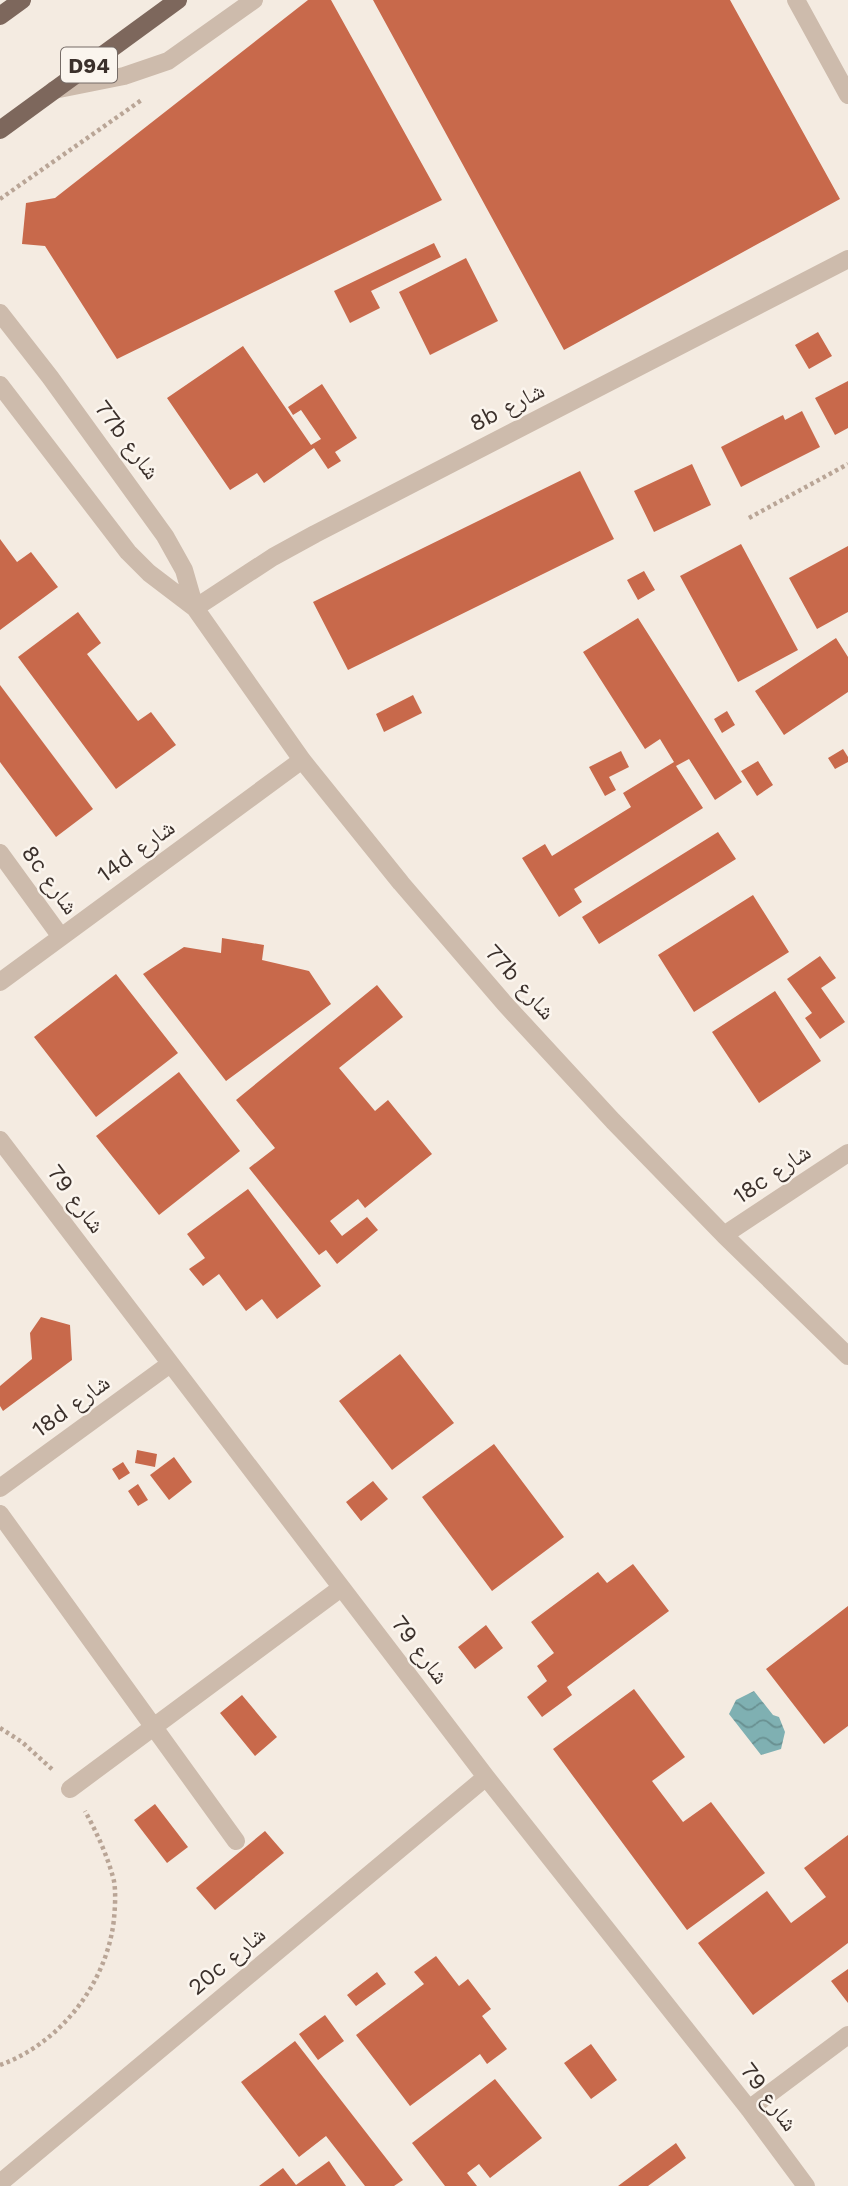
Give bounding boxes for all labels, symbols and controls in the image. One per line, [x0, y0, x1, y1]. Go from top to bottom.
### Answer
road number: D94 [61, 48, 117, 82]
street label: 8b شارع [465, 377, 549, 438]
street label: 77b شارع [88, 395, 165, 485]
street label: 14d شارع [92, 814, 181, 889]
street label: 8c شارع [15, 840, 84, 920]
street label: 77b شارع [479, 939, 561, 1026]
street label: 18c شارع [728, 1138, 816, 1211]
street label: شارع 79 [41, 1159, 110, 1239]
street label: 18d شارع [27, 1369, 116, 1444]
street label: شارع 79 [385, 1610, 454, 1690]
street label: 20c شارع [183, 1921, 272, 2002]
street label: شارع 79 [734, 2057, 803, 2137]

